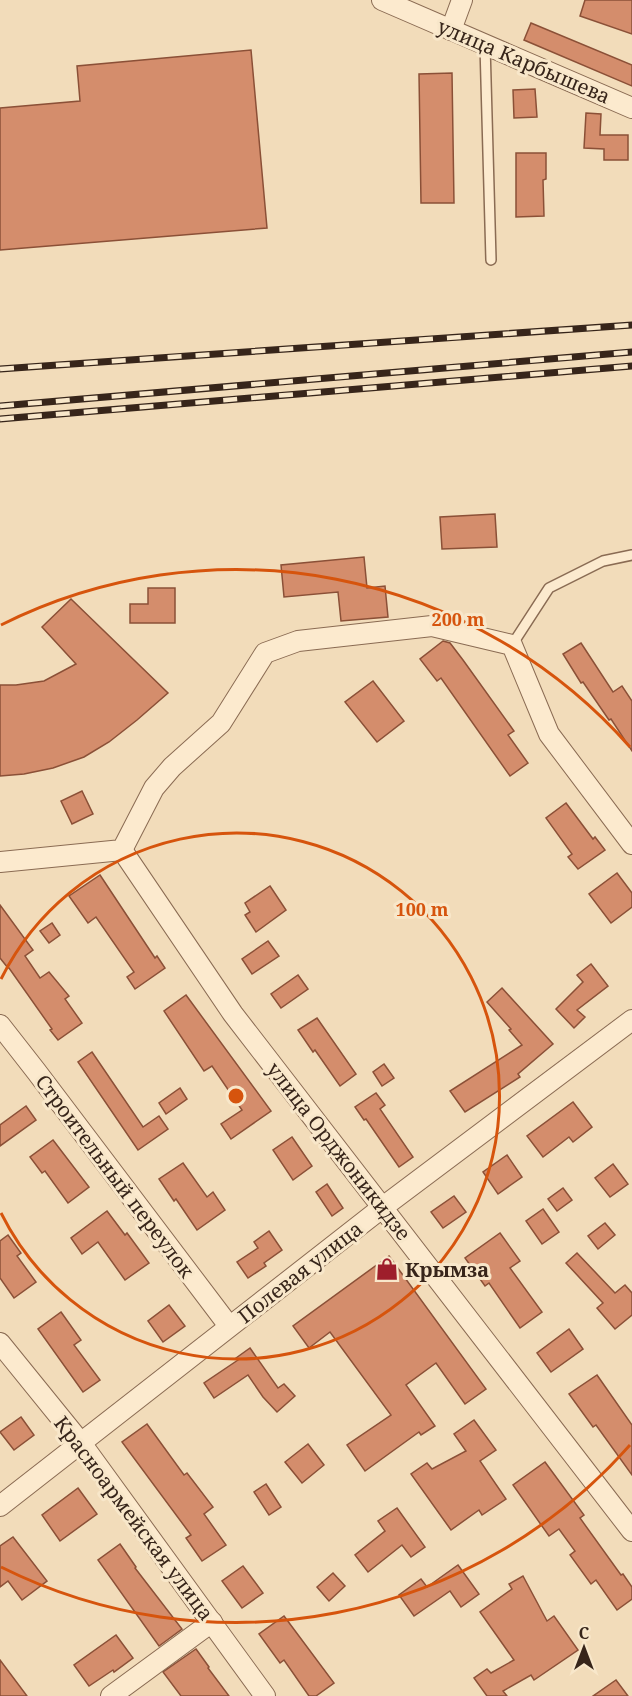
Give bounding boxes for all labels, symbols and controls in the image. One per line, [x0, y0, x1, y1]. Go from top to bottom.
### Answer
street label: улица Карбышева [433, 12, 615, 110]
text: 200 m [432, 607, 485, 631]
text: 100 m [396, 897, 449, 921]
street label: улица Орджоникидзе [261, 1056, 417, 1246]
street label: Строительный переулок [30, 1069, 200, 1283]
centre of rings [226, 1086, 246, 1106]
street label: Полевая улица [232, 1215, 368, 1329]
shop icon: Крымза [374, 1256, 400, 1282]
place label: Крымза [405, 1256, 489, 1283]
street label: Красноармейская улица [48, 1410, 220, 1626]
north arrow [554, 1618, 614, 1678]
text: С [579, 1622, 589, 1644]

